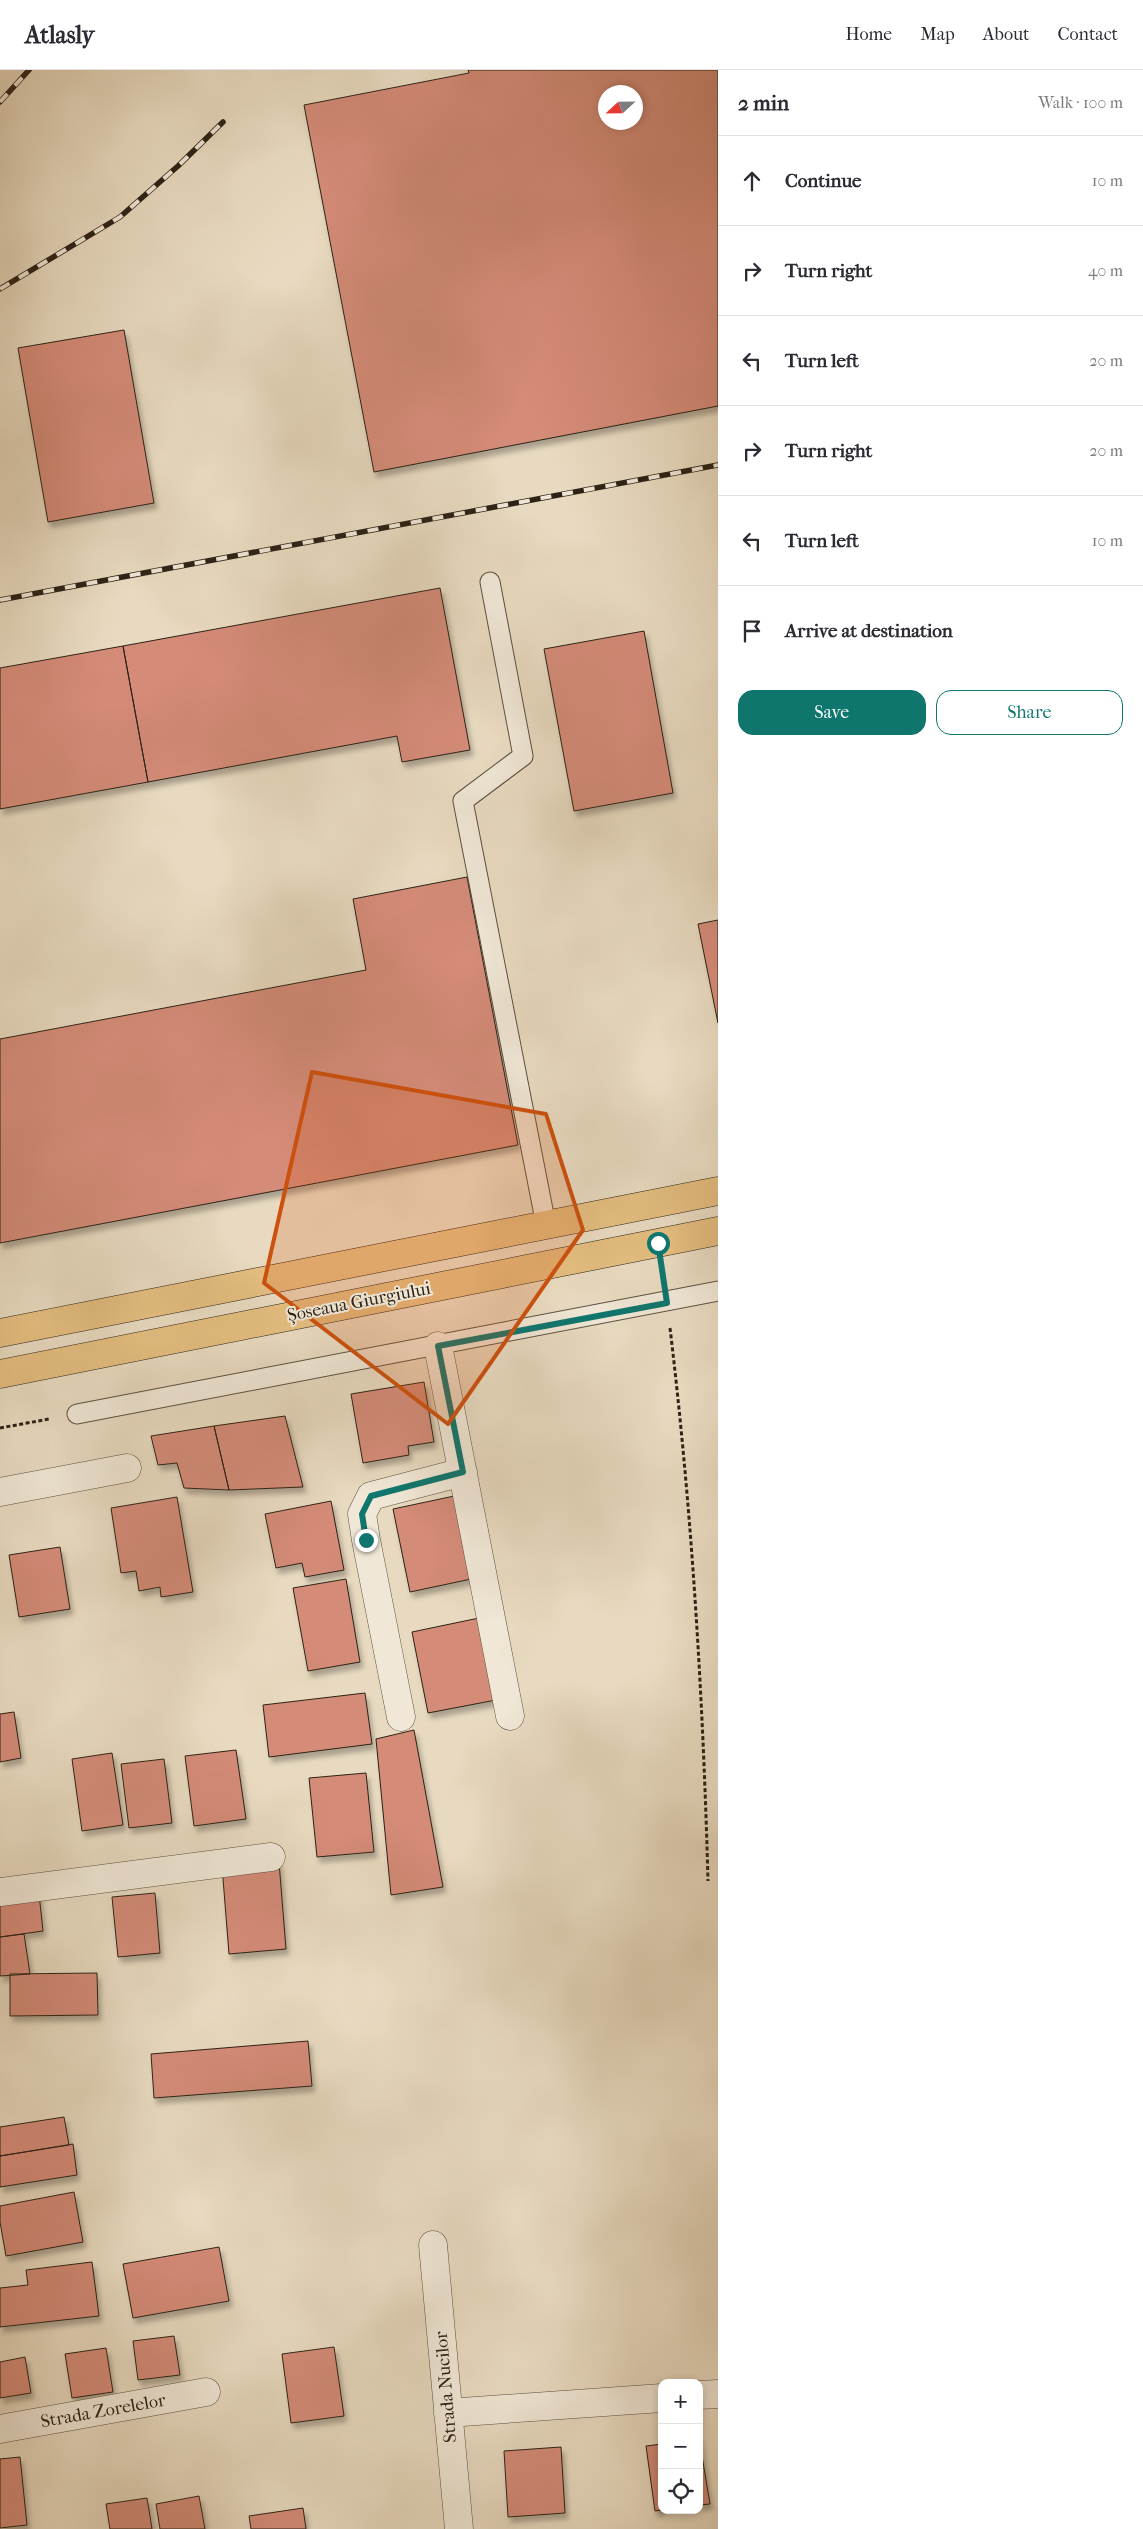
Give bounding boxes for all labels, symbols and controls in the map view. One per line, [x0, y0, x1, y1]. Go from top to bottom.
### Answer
text: Atlasly [25, 21, 94, 49]
text: Home [845, 24, 892, 45]
text: Map [920, 24, 955, 45]
text: About [983, 24, 1029, 45]
text: Contact [1057, 24, 1118, 45]
north arrow [598, 85, 643, 130]
text: 2 min [738, 91, 789, 115]
text: Walk · 100 m [1038, 93, 1123, 112]
icon: ahead [738, 167, 766, 195]
text: Continue [785, 170, 861, 192]
text: 10 m [1092, 171, 1123, 190]
icon: right [738, 257, 766, 285]
text: Turn right [785, 260, 872, 282]
text: 40 m [1088, 261, 1123, 280]
icon: left [738, 347, 766, 375]
text: Turn left [785, 350, 859, 372]
text: 20 m [1089, 351, 1123, 370]
icon: right [738, 437, 766, 465]
text: Turn right [785, 440, 872, 462]
text: 20 m [1089, 441, 1123, 460]
icon: left [738, 527, 766, 555]
text: Turn left [785, 530, 859, 552]
text: 10 m [1092, 531, 1123, 550]
icon: arrive [738, 617, 766, 645]
text: Arrive at destination [785, 620, 953, 642]
button: Save [738, 690, 926, 735]
button: Share [936, 690, 1123, 735]
route start [647, 1232, 670, 1255]
street label: Șoseaua Giurgiului [285, 1278, 433, 1326]
route end [355, 1529, 378, 1552]
street label: Strada Nucilor [431, 2330, 461, 2444]
map controls [658, 2379, 703, 2514]
button: + [658, 2379, 703, 2424]
street label: Strada Zorelelor [39, 2390, 167, 2432]
button: − [658, 2424, 703, 2469]
button: locate [658, 2469, 703, 2514]

